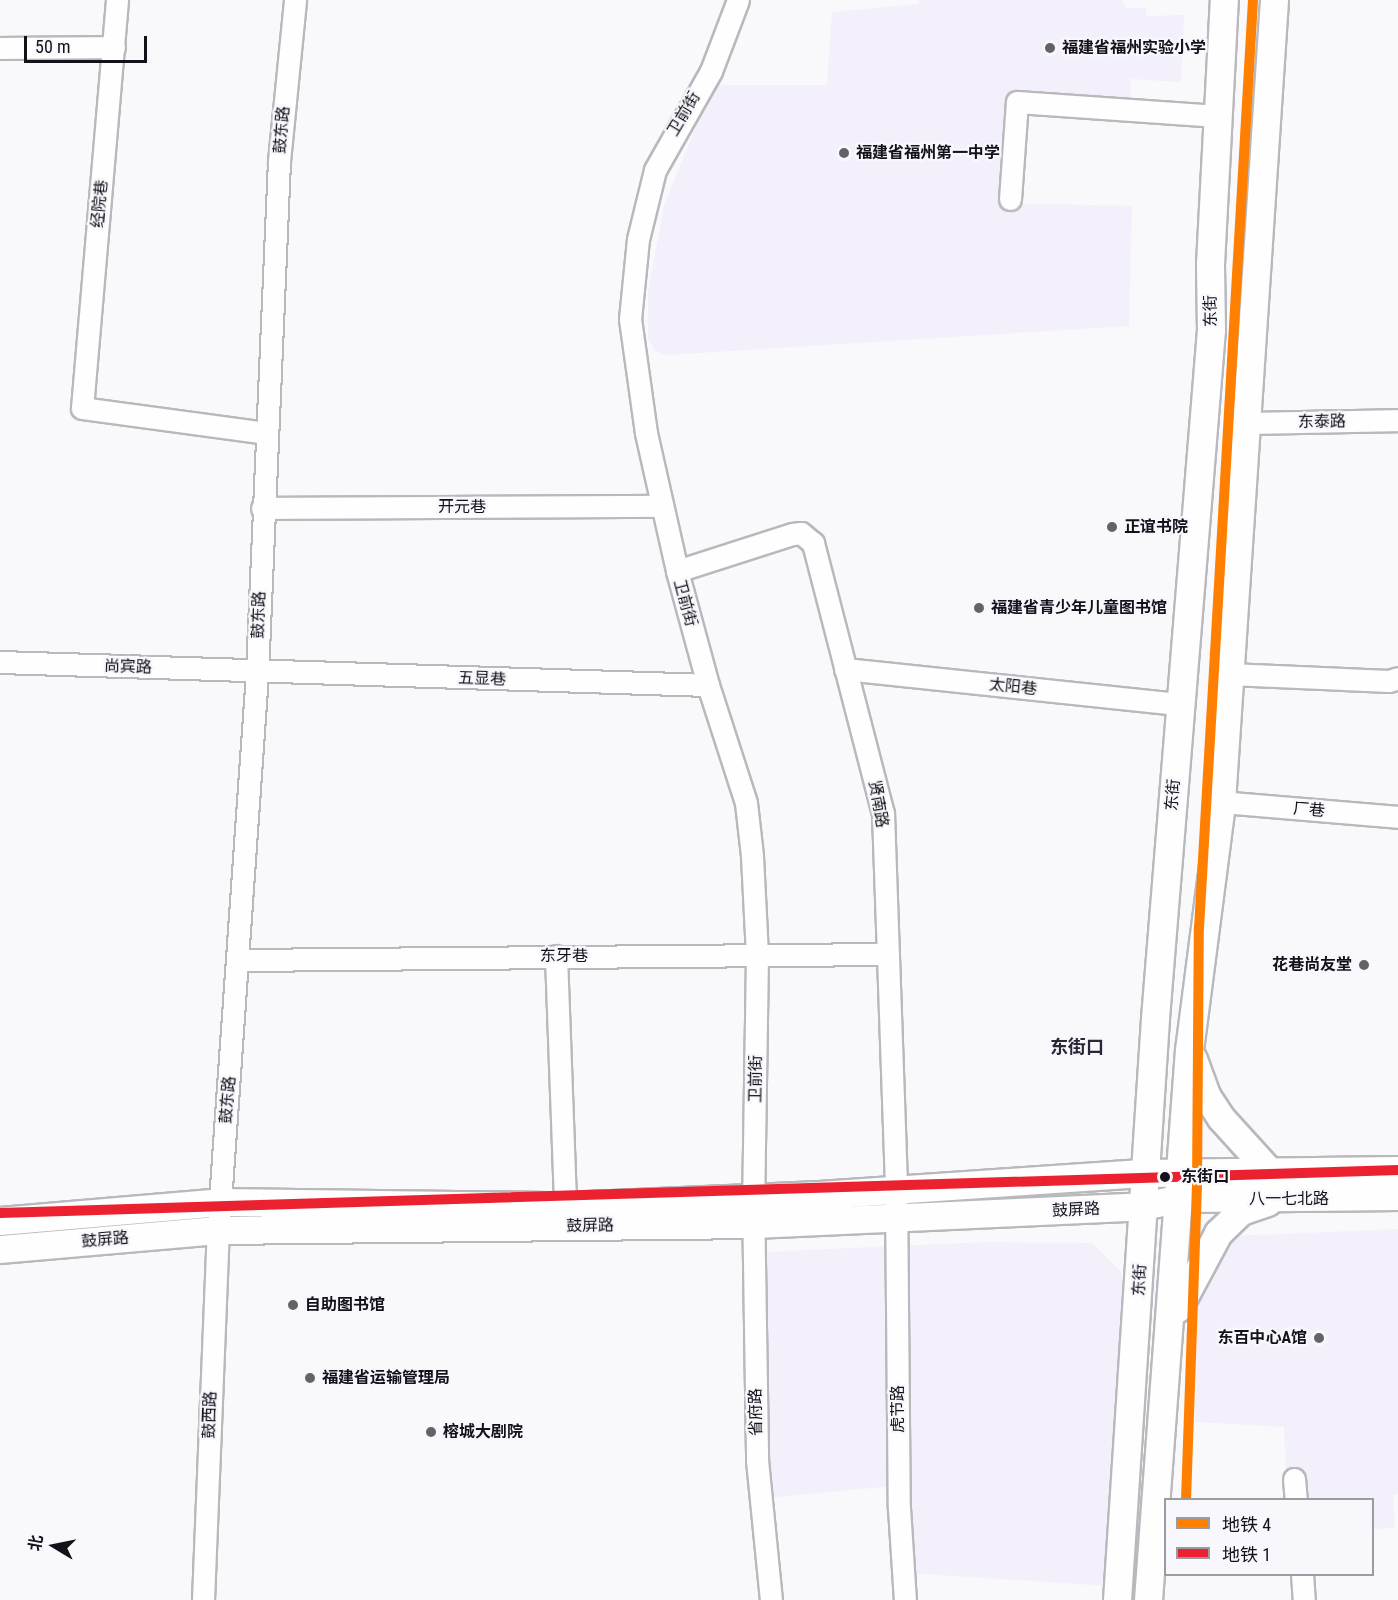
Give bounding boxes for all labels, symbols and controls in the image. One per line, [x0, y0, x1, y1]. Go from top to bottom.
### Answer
scale bar [27, 24, 150, 62]
text: 50 m [35, 36, 70, 57]
place label: 福建省福州实验小学 [1062, 38, 1206, 58]
marker: 福建省福州实验小学 [1043, 41, 1057, 55]
street label: 卫前街 [663, 88, 705, 140]
street label: 鼓东路 [270, 105, 294, 155]
place label: 福建省福州第一中学 [856, 143, 1000, 163]
marker: 福建省福州第一中学 [837, 146, 851, 160]
street label: 经院巷 [88, 179, 112, 229]
street label: 东街 [1201, 295, 1221, 327]
street label: 东泰路 [1298, 412, 1346, 432]
street label: 开元巷 [438, 497, 486, 517]
place label: 正谊书院 [1124, 517, 1188, 537]
marker: 正谊书院 [1105, 520, 1119, 534]
street label: 卫前街 [670, 577, 700, 629]
street label: 鼓东路 [249, 591, 269, 639]
place label: 福建省青少年儿童图书馆 [991, 598, 1167, 618]
marker: 福建省青少年儿童图书馆 [972, 601, 986, 615]
street label: 尚宾路 [104, 657, 152, 677]
street label: 五显巷 [458, 669, 506, 689]
street label: 太阳巷 [988, 675, 1038, 699]
street label: 东街 [1162, 778, 1184, 812]
street label: 贤南路 [864, 779, 892, 829]
street label: 厂巷 [1292, 799, 1326, 821]
street label: 东牙巷 [540, 946, 588, 966]
place label: 花巷尚友堂 [1272, 955, 1352, 975]
marker: 花巷尚友堂 [1357, 958, 1371, 972]
district label: 东街口 [1050, 1036, 1104, 1058]
street label: 卫前街 [746, 1055, 766, 1103]
street label: 鼓东路 [216, 1075, 240, 1125]
marker: 东街口 [1154, 1166, 1176, 1188]
place label: 东街口 [1181, 1167, 1229, 1187]
street label: 八一七北路 [1249, 1189, 1329, 1209]
street label: 鼓屏路 [1052, 1199, 1100, 1221]
street label: 鼓屏路 [566, 1216, 614, 1236]
street label: 鼓屏路 [80, 1228, 130, 1252]
street label: 东街 [1130, 1264, 1150, 1296]
place label: 自助图书馆 [305, 1295, 385, 1315]
marker: 自助图书馆 [286, 1298, 300, 1312]
place label: 东百中心A馆 [1217, 1328, 1307, 1348]
marker: 东百中心A馆 [1312, 1331, 1326, 1345]
place label: 福建省运输管理局 [322, 1368, 450, 1388]
marker: 福建省运输管理局 [303, 1371, 317, 1385]
street label: 虎节路 [888, 1385, 908, 1433]
street label: 省府路 [746, 1388, 766, 1436]
street label: 鼓西路 [200, 1391, 220, 1439]
place label: 榕城大剧院 [443, 1422, 523, 1442]
marker: 榕城大剧院 [424, 1425, 438, 1439]
legend [1164, 1498, 1374, 1576]
text: 地铁 4 [1222, 1514, 1271, 1535]
north arrow [24, 1516, 84, 1576]
text: 北 [25, 1533, 47, 1552]
text: 地铁 1 [1222, 1544, 1271, 1565]

